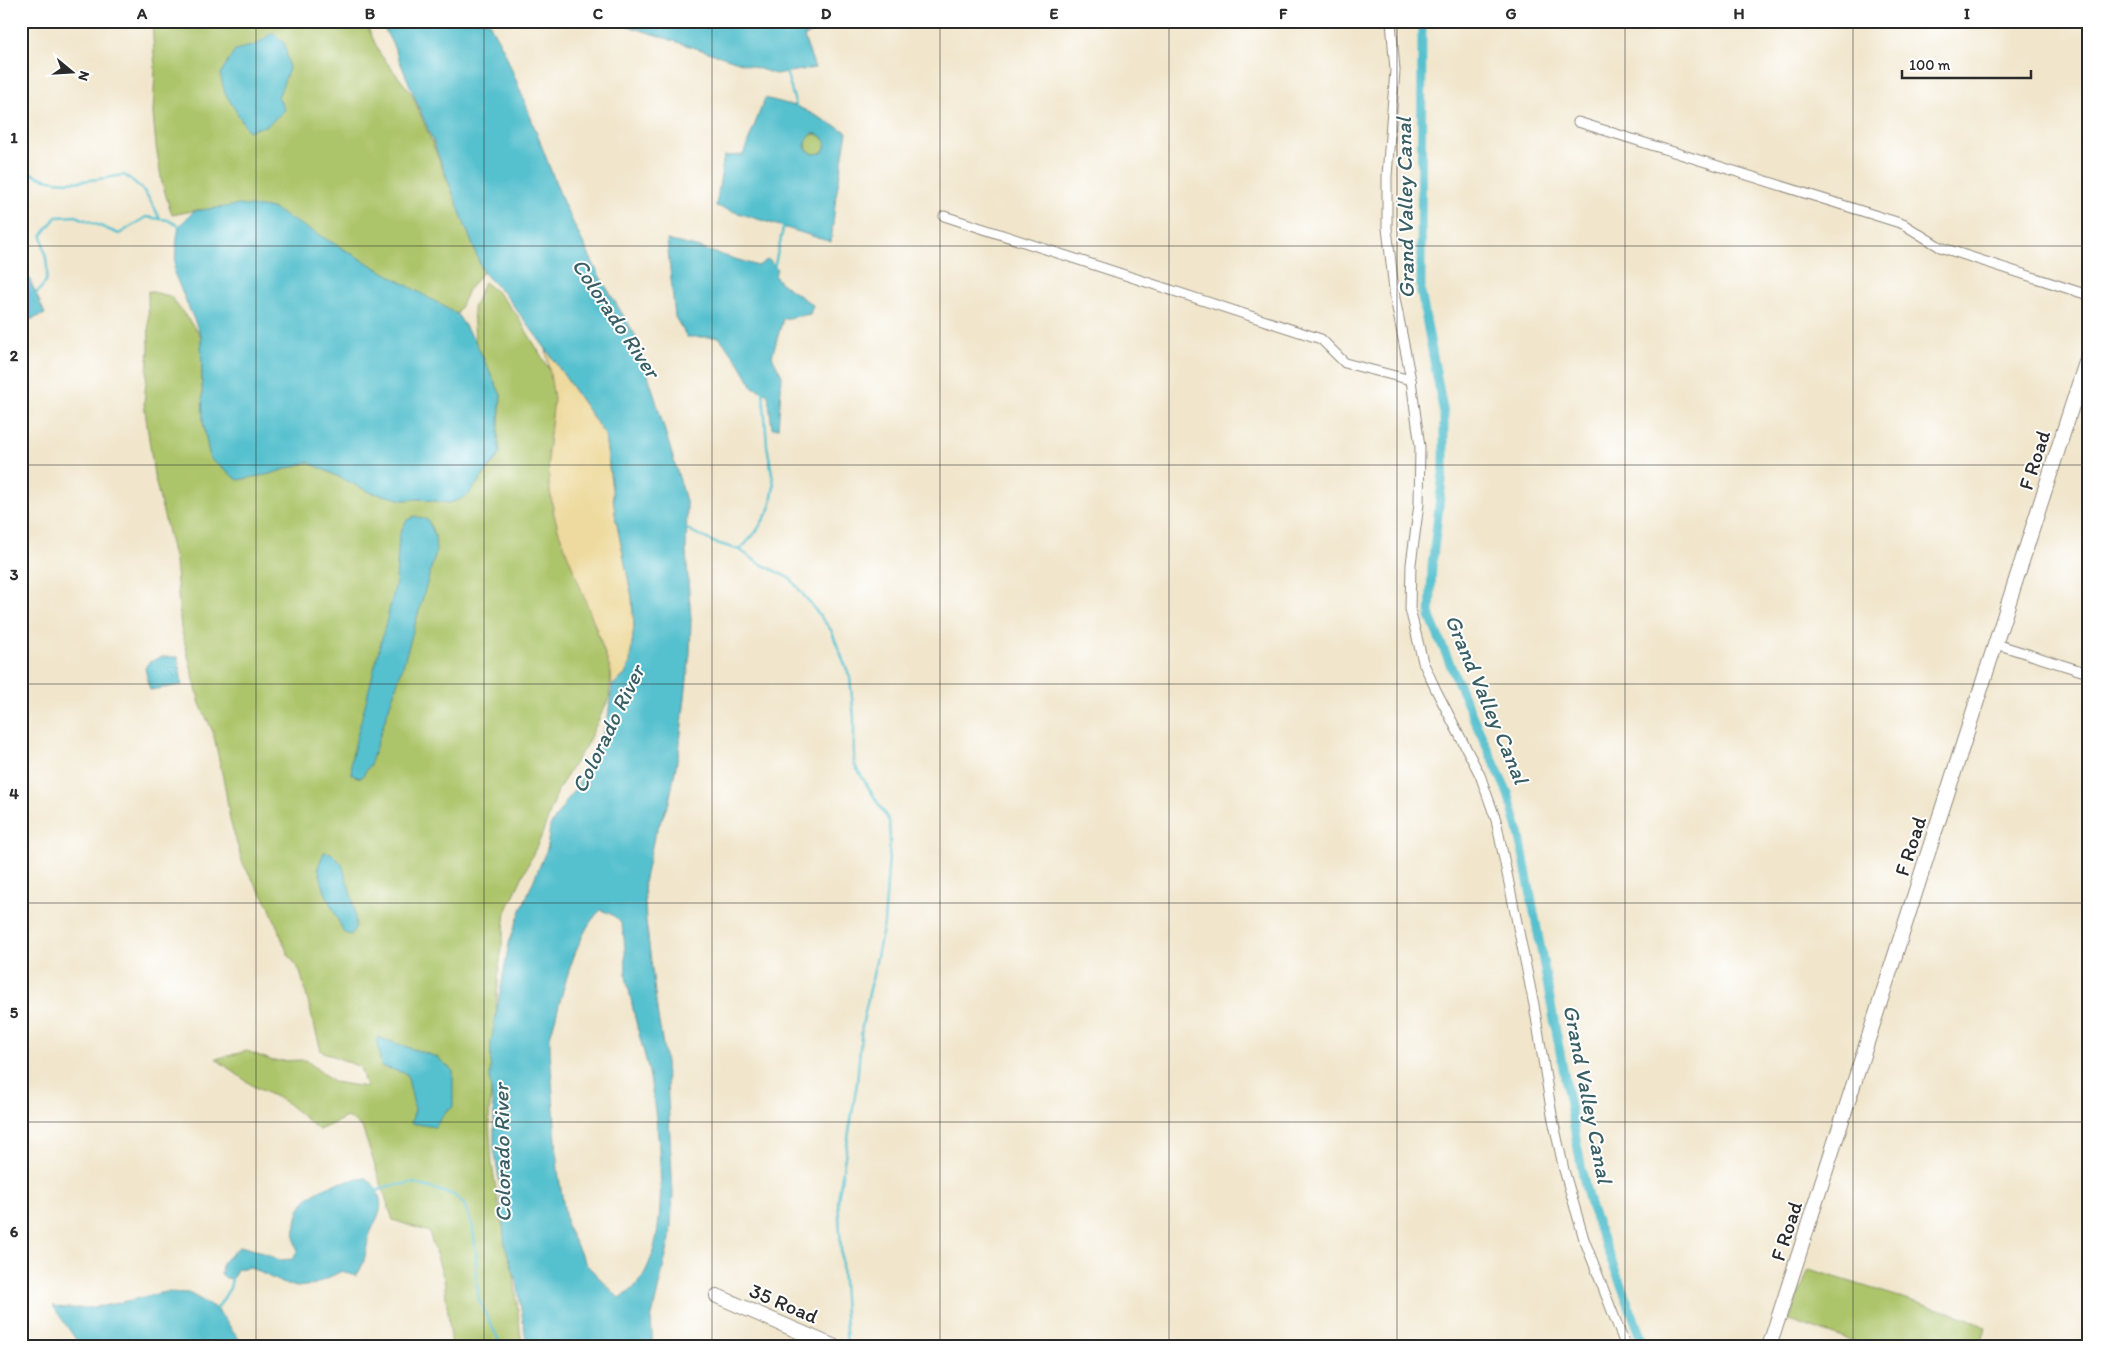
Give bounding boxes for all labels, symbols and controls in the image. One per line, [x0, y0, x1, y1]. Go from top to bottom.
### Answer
text: A [136, 4, 148, 23]
text: B [365, 4, 376, 23]
text: C [593, 4, 604, 23]
text: D [821, 4, 832, 23]
text: E [1050, 4, 1059, 23]
text: F [1279, 4, 1288, 23]
text: G [1505, 4, 1517, 23]
text: H [1733, 4, 1745, 23]
text: I [1964, 4, 1970, 23]
north arrow [48, 48, 98, 98]
scale bar [1902, 48, 2030, 80]
text: 100 m [1909, 56, 1951, 74]
text: N [74, 69, 93, 83]
water label: Grand Valley Canal [1390, 115, 1420, 299]
text: 1 [10, 128, 18, 147]
water label: Colorado River [566, 253, 667, 385]
text: 2 [10, 346, 19, 365]
street label: F Road [2013, 427, 2055, 493]
text: 3 [10, 565, 19, 584]
water label: Grand Valley Canal [1439, 610, 1536, 789]
water label: Colorado River [565, 658, 652, 797]
text: 4 [9, 784, 19, 803]
street label: F Road [1889, 813, 1931, 879]
water label: Grand Valley Canal [1557, 1002, 1619, 1187]
text: 5 [10, 1003, 19, 1022]
water label: Colorado River [487, 1081, 517, 1223]
street label: F Road [1765, 1198, 1807, 1264]
text: 6 [10, 1222, 19, 1241]
street label: 35 Road [746, 1277, 823, 1329]

